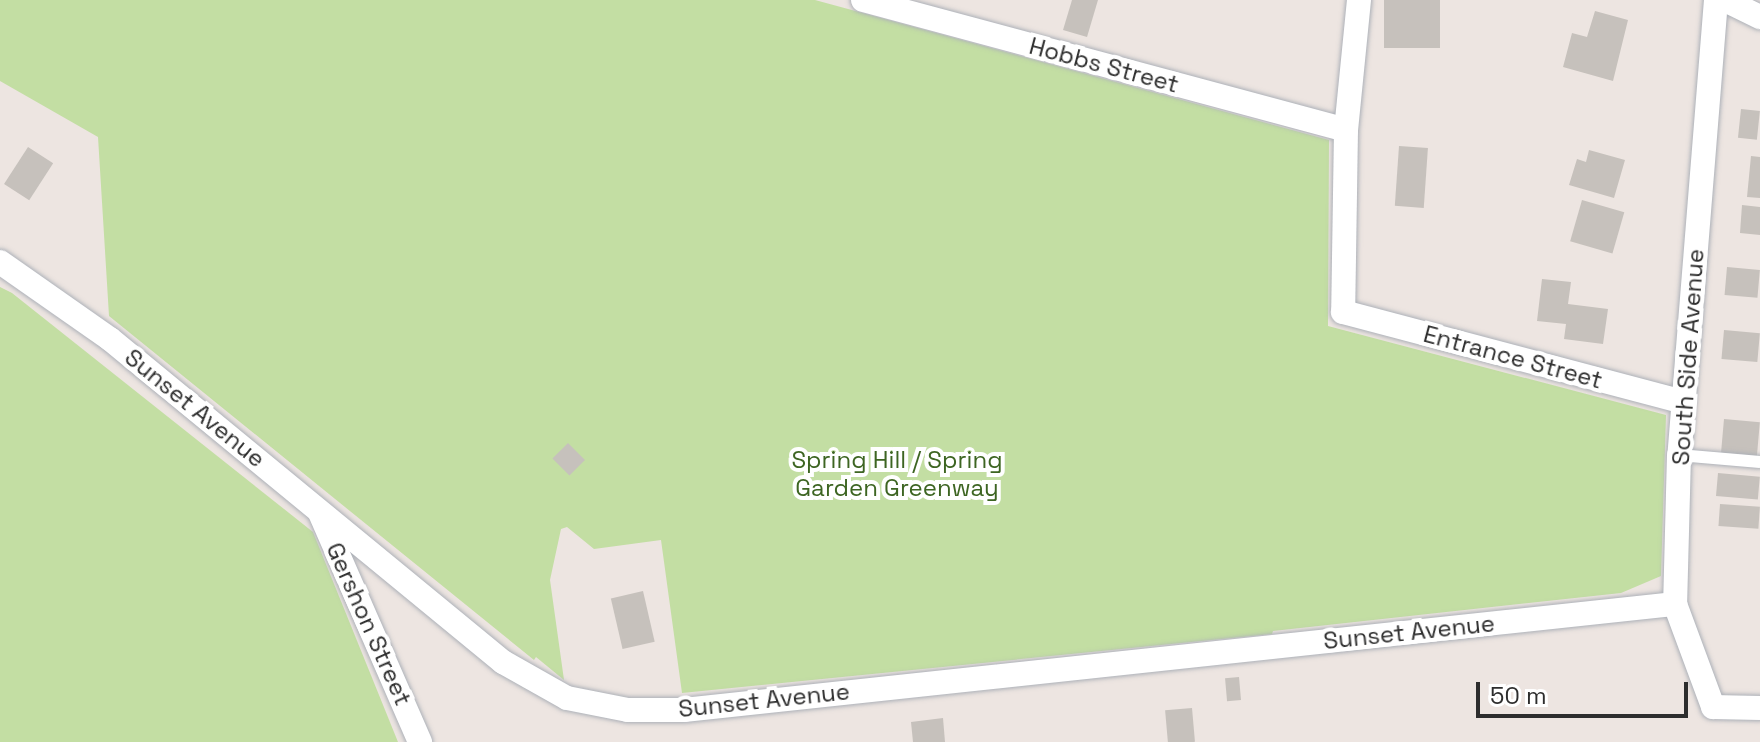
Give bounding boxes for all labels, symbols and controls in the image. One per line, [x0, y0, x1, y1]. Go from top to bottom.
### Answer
street label: Hobbs Street [1026, 31, 1182, 99]
street label: South Side Avenue [1666, 248, 1710, 466]
street label: Entrance Street [1420, 319, 1606, 395]
street label: Sunset Avenue [119, 343, 271, 473]
park label: Spring Hill / Spring Garden Greenway [791, 446, 1003, 502]
street label: Gershon Street [320, 538, 418, 710]
street label: Sunset Avenue [1322, 609, 1496, 655]
scale bar [1480, 666, 1692, 716]
street label: Sunset Avenue [677, 677, 851, 723]
text: 50 m [1490, 680, 1547, 711]

